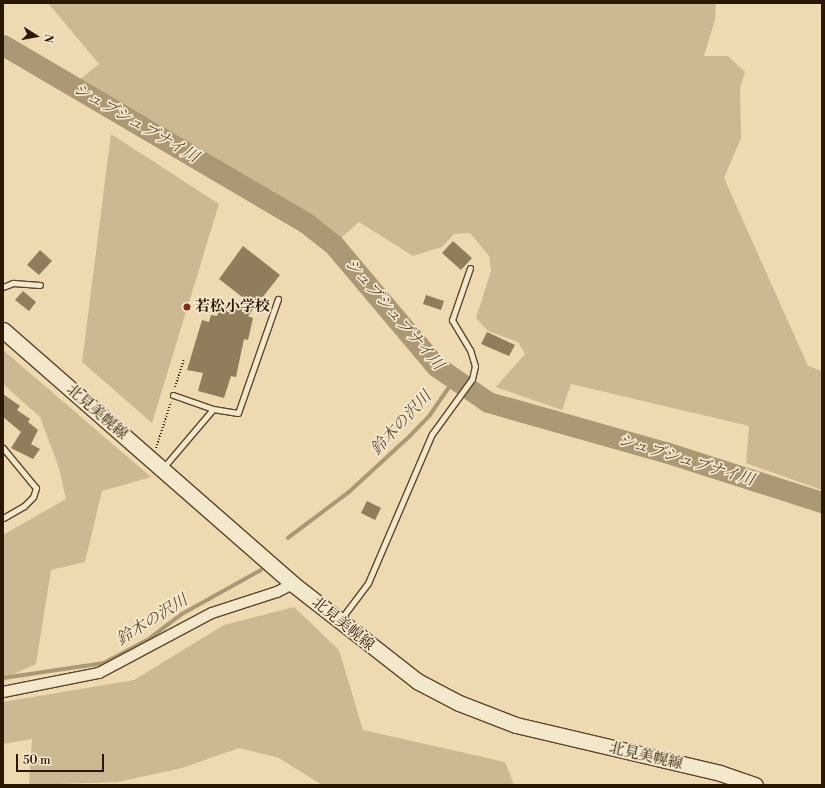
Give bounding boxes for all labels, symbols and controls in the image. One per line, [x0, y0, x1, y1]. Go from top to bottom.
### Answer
north arrow [16, 16, 56, 56]
text: N [40, 33, 55, 44]
water label: シュブシュブナイ川 [69, 79, 203, 167]
water label: シュブシュブナイ川 [340, 253, 448, 375]
place label: 若松小学校 [195, 298, 270, 316]
marker: 若松小学校 [182, 302, 192, 312]
street label: 北見美幌線 [63, 381, 131, 443]
water label: 鈴木の沢川 [367, 387, 435, 459]
water label: シュブシュブナイ川 [614, 430, 758, 490]
water label: 鈴木の沢川 [113, 591, 191, 649]
street label: 北見美幌線 [308, 593, 378, 655]
street label: 北見美幌線 [607, 739, 685, 773]
scale bar [18, 746, 106, 772]
text: 50 m [23, 753, 51, 768]

